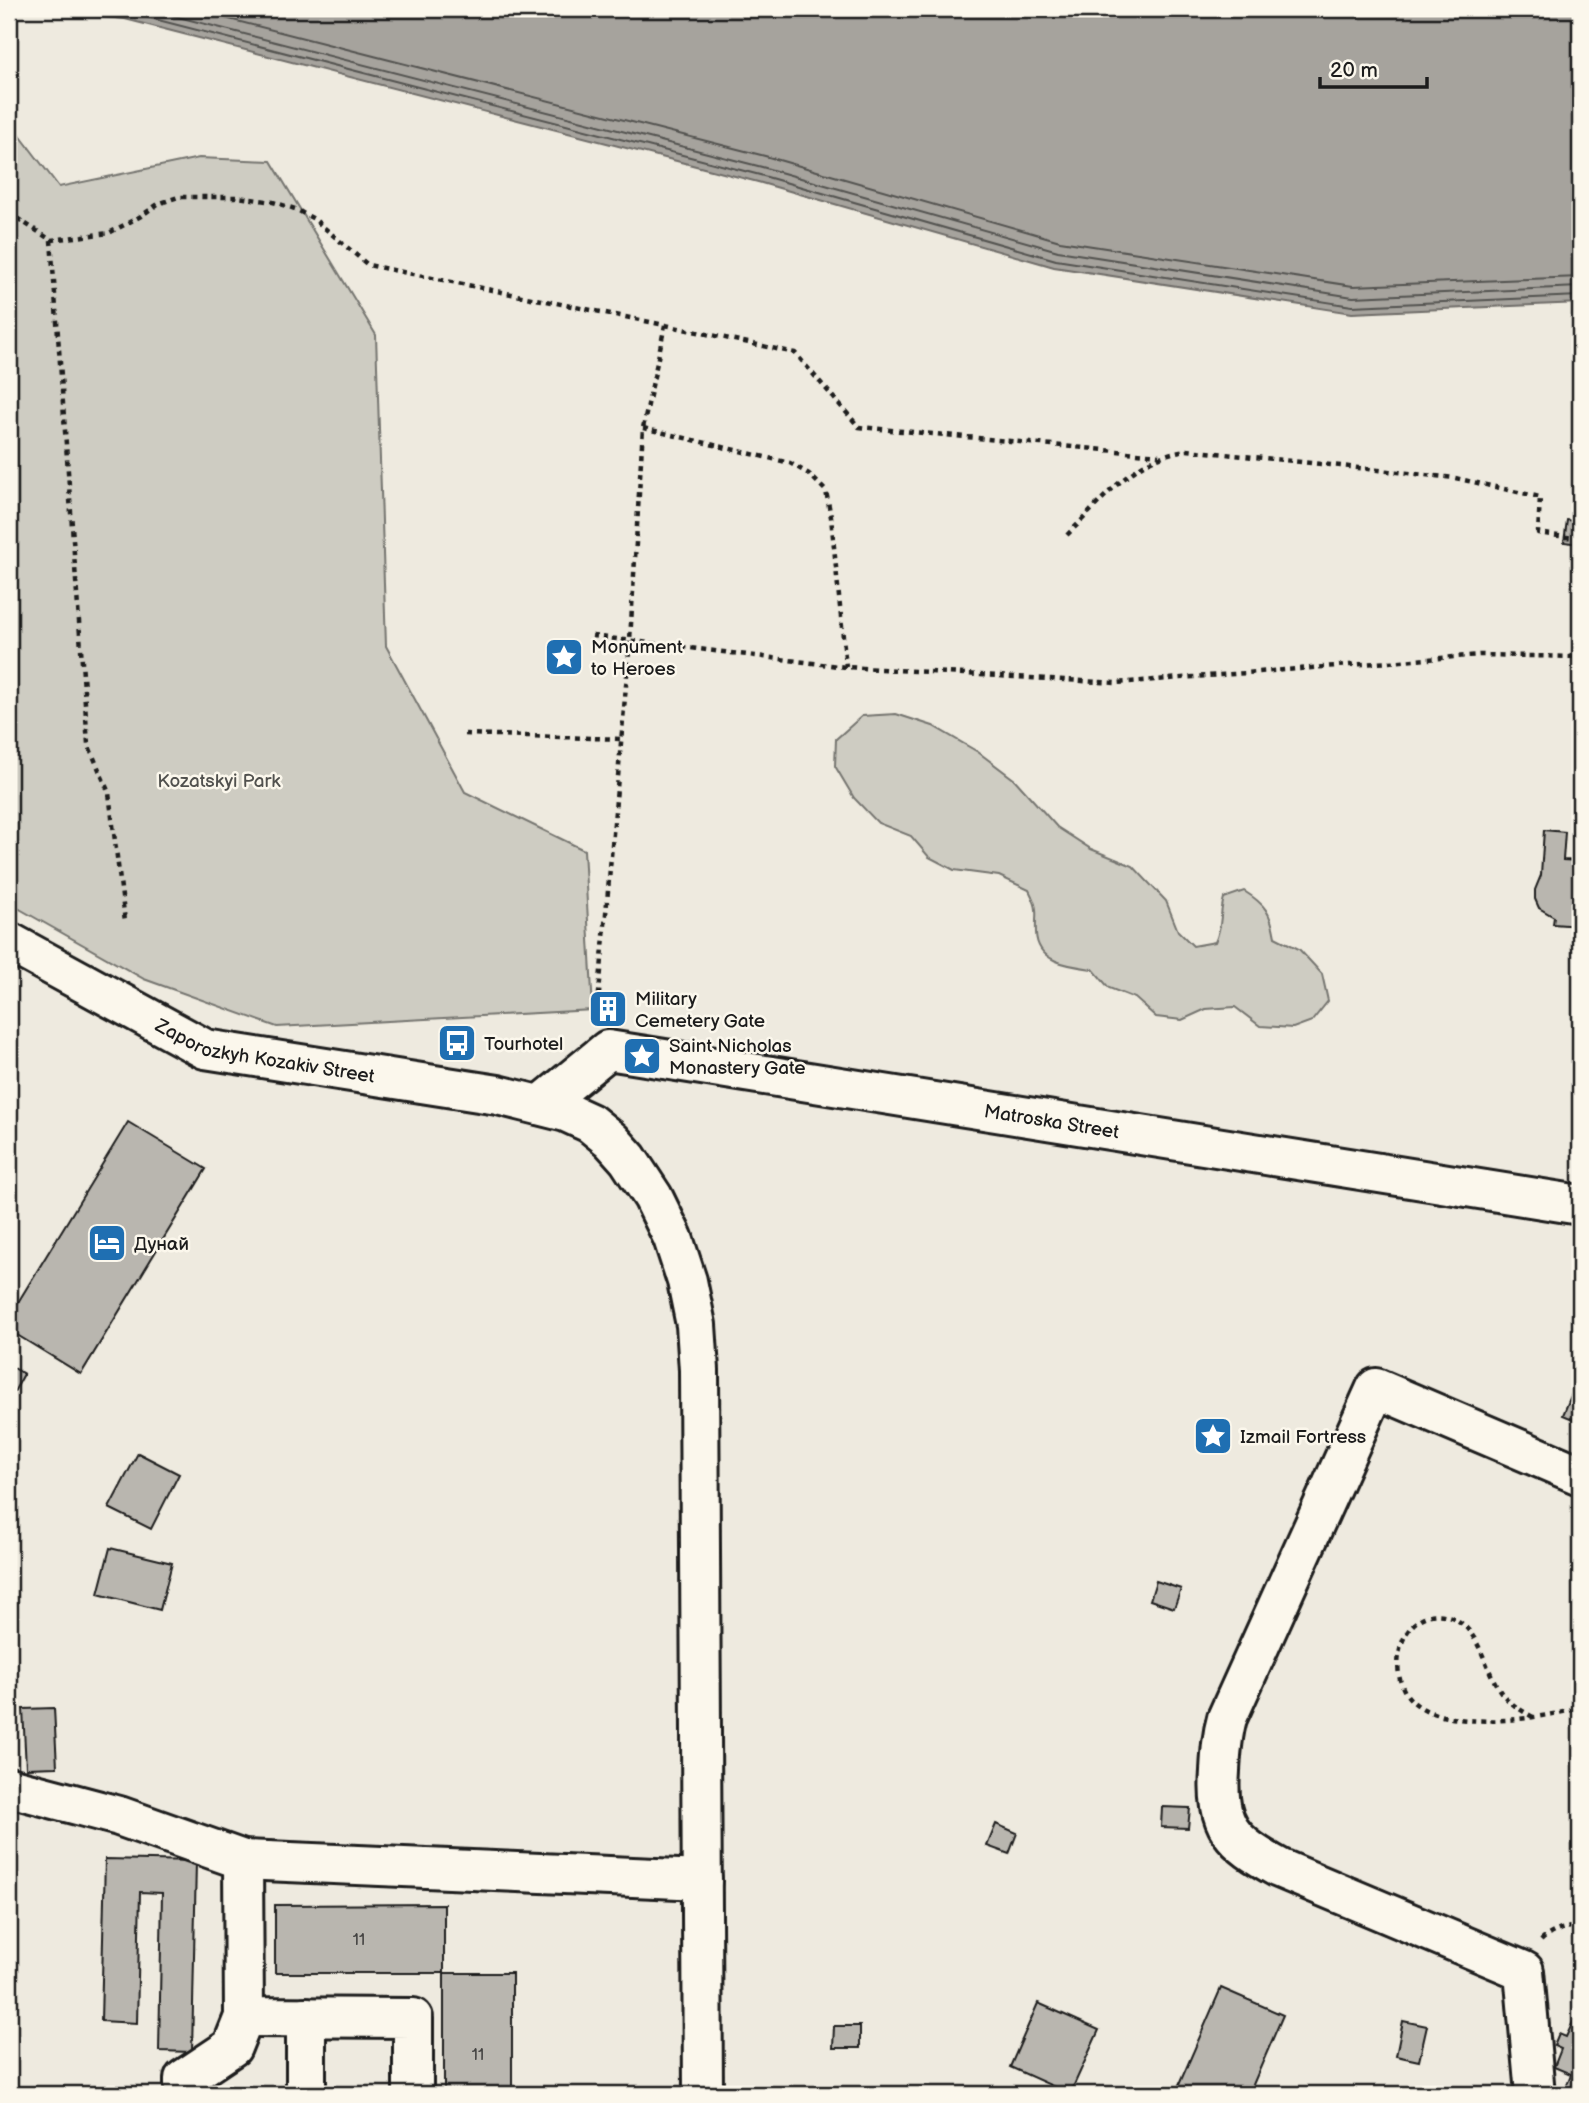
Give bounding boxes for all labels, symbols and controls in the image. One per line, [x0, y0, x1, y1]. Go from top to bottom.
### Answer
scale bar [1320, 46, 1426, 90]
text: 20 m [1330, 58, 1378, 83]
place icon: Monument to Heroes [543, 636, 585, 678]
place label: Monument to Heroes [591, 636, 683, 681]
park label: Kozatskyi Park [157, 770, 281, 793]
building icon: Military Cemetery Gate [587, 988, 629, 1030]
place label: Military Cemetery Gate [635, 988, 765, 1033]
street label: Zaporozkyh Kozakiv Street [150, 1014, 376, 1088]
bus stop icon: Tourhotel [436, 1022, 478, 1064]
place label: Tourhotel [484, 1033, 563, 1056]
place icon: Saint Nicholas Monastery Gate [621, 1035, 663, 1077]
place label: Saint Nicholas Monastery Gate [669, 1035, 805, 1080]
street label: Matroska Street [982, 1100, 1121, 1144]
hotel icon: Дунай [86, 1222, 128, 1264]
place label: Дунай [134, 1233, 189, 1256]
place icon: Izmail Fortress [1192, 1415, 1234, 1457]
place label: Izmail Fortress [1240, 1426, 1366, 1449]
house number: 11 [353, 1931, 365, 1950]
house number: 11 [472, 2046, 484, 2065]

